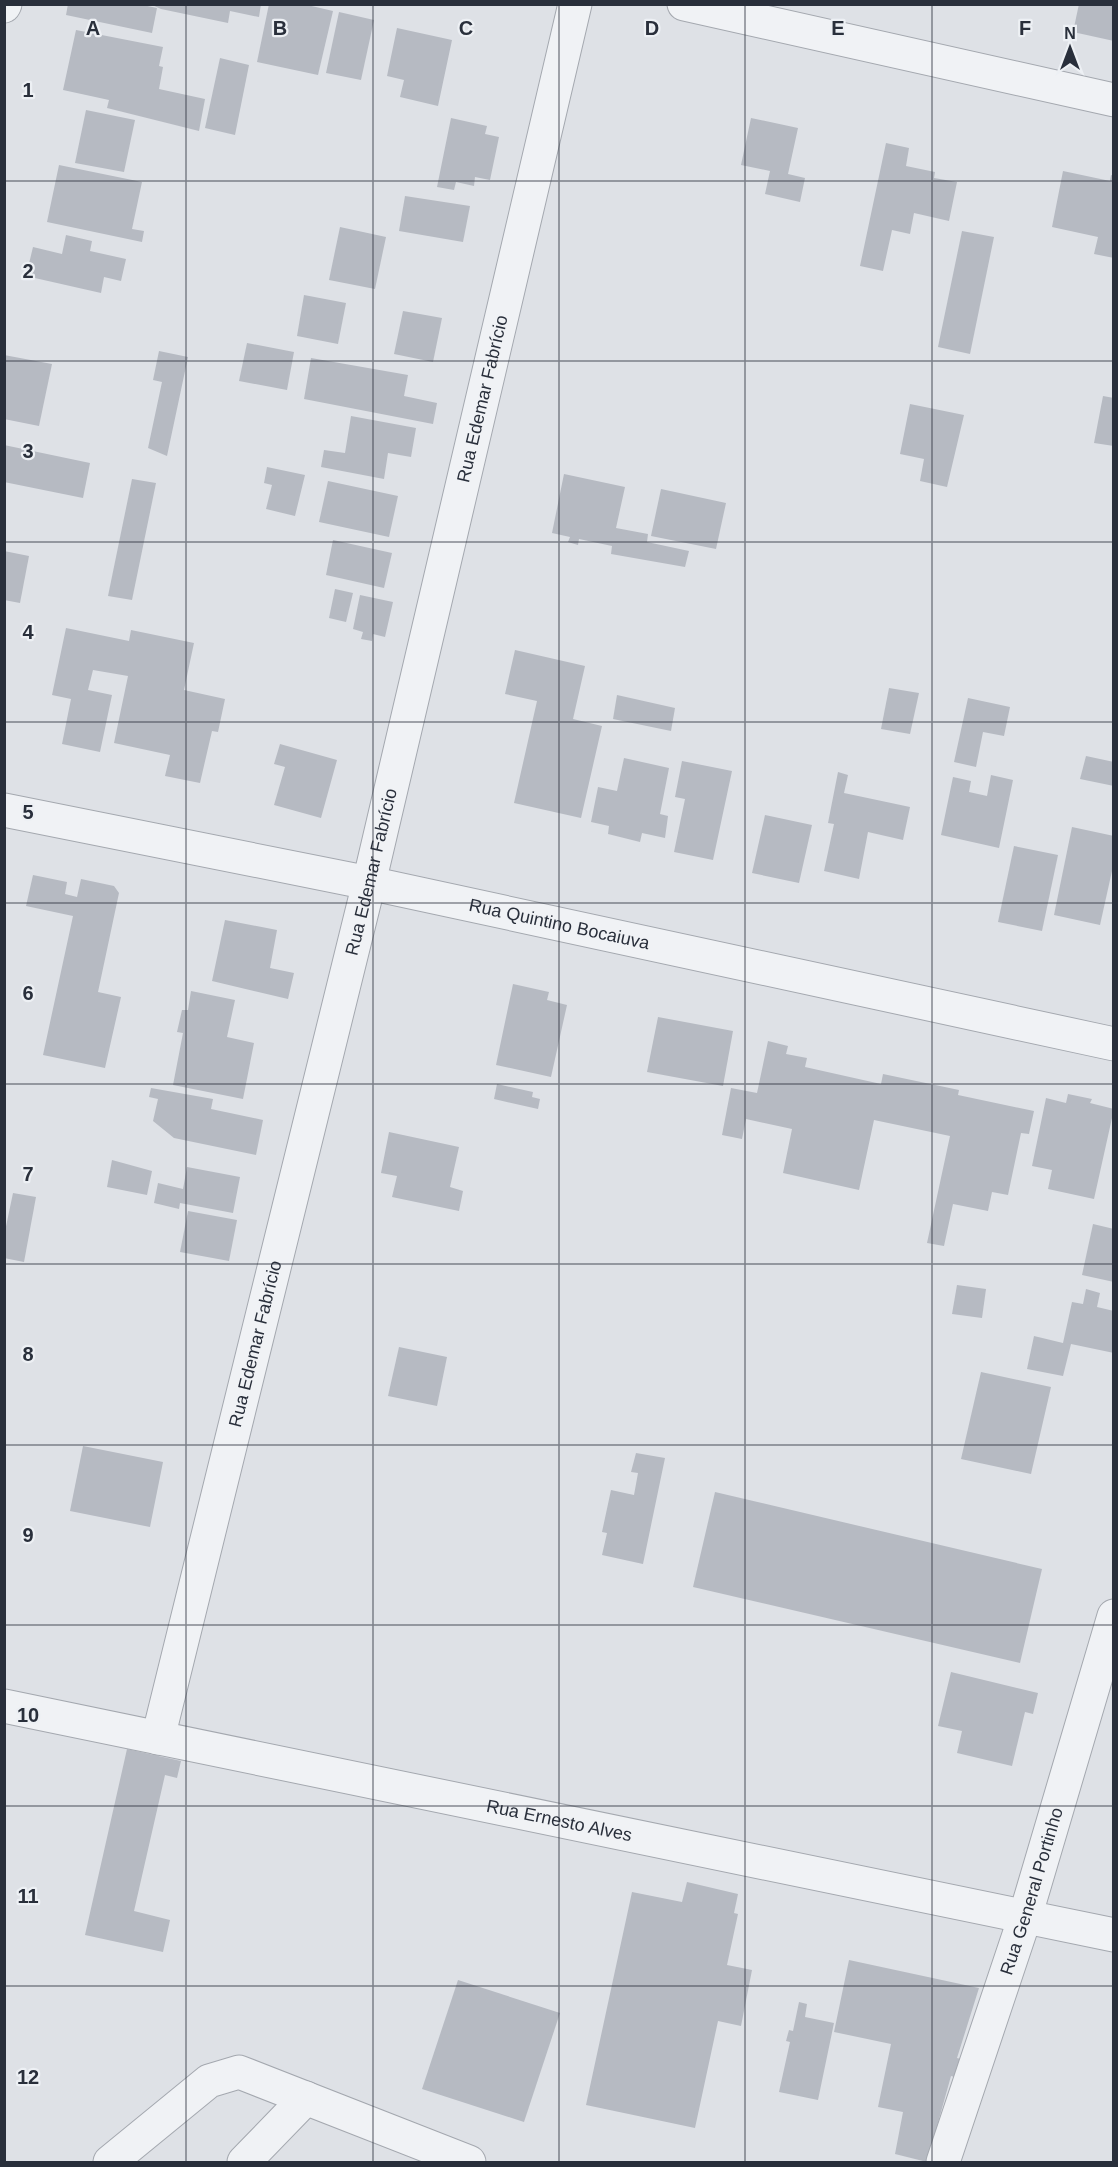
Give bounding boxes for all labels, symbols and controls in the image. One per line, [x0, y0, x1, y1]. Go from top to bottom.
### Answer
text: A [86, 17, 100, 39]
text: B [273, 17, 287, 39]
text: C [459, 17, 473, 39]
text: D [645, 17, 659, 39]
text: E [831, 17, 845, 39]
text: F [1019, 17, 1031, 39]
north arrow [1040, 18, 1100, 78]
text: N [1064, 25, 1076, 42]
text: 1 [22, 79, 34, 101]
text: 2 [22, 260, 34, 282]
street label: Rua Edemar Fabrício [453, 313, 512, 484]
text: 3 [22, 440, 34, 462]
text: 4 [22, 621, 34, 643]
street label: Rua Edemar Fabrício [342, 786, 401, 957]
text: 5 [22, 801, 34, 823]
street label: Rua Quintino Bocaiuva [467, 895, 652, 954]
text: 6 [22, 982, 34, 1004]
text: 7 [22, 1163, 34, 1185]
street label: Rua Edemar Fabrício [225, 1258, 285, 1429]
text: 8 [22, 1343, 34, 1365]
text: 9 [22, 1524, 34, 1546]
text: 10 [17, 1704, 39, 1726]
street label: Rua Ernesto Alves [485, 1796, 634, 1845]
street label: Rua General Portinho [996, 1805, 1067, 1978]
text: 11 [17, 1885, 39, 1907]
text: 12 [17, 2066, 39, 2088]

